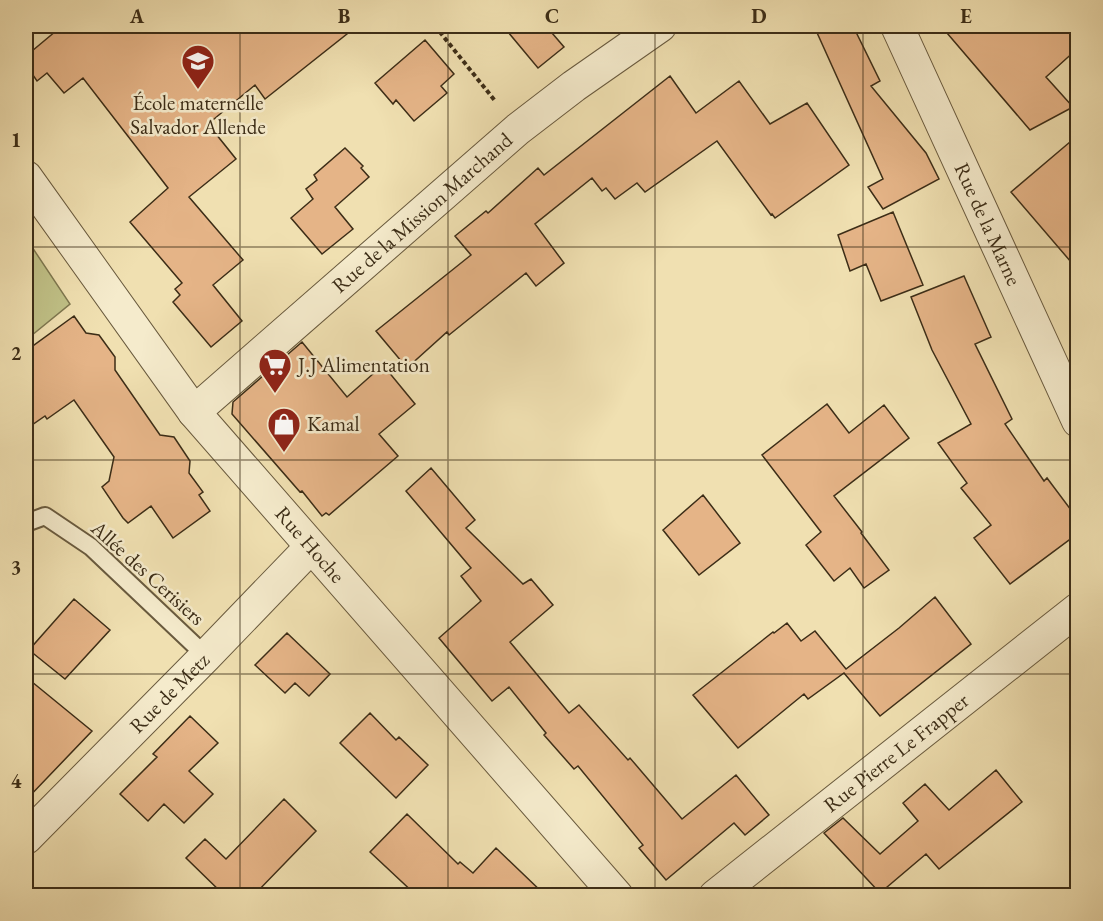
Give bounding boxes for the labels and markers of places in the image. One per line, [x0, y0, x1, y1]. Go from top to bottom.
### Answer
school or university icon: École maternelle Salvador Allende [180, 43, 216, 90]
place label: École maternelle Salvador Allende [130, 89, 266, 140]
supermarket icon: J.J Alimentation [257, 347, 293, 394]
place label: J.J Alimentation [296, 351, 430, 378]
shop icon: Kamal [266, 406, 302, 453]
place label: Kamal [307, 410, 359, 437]

